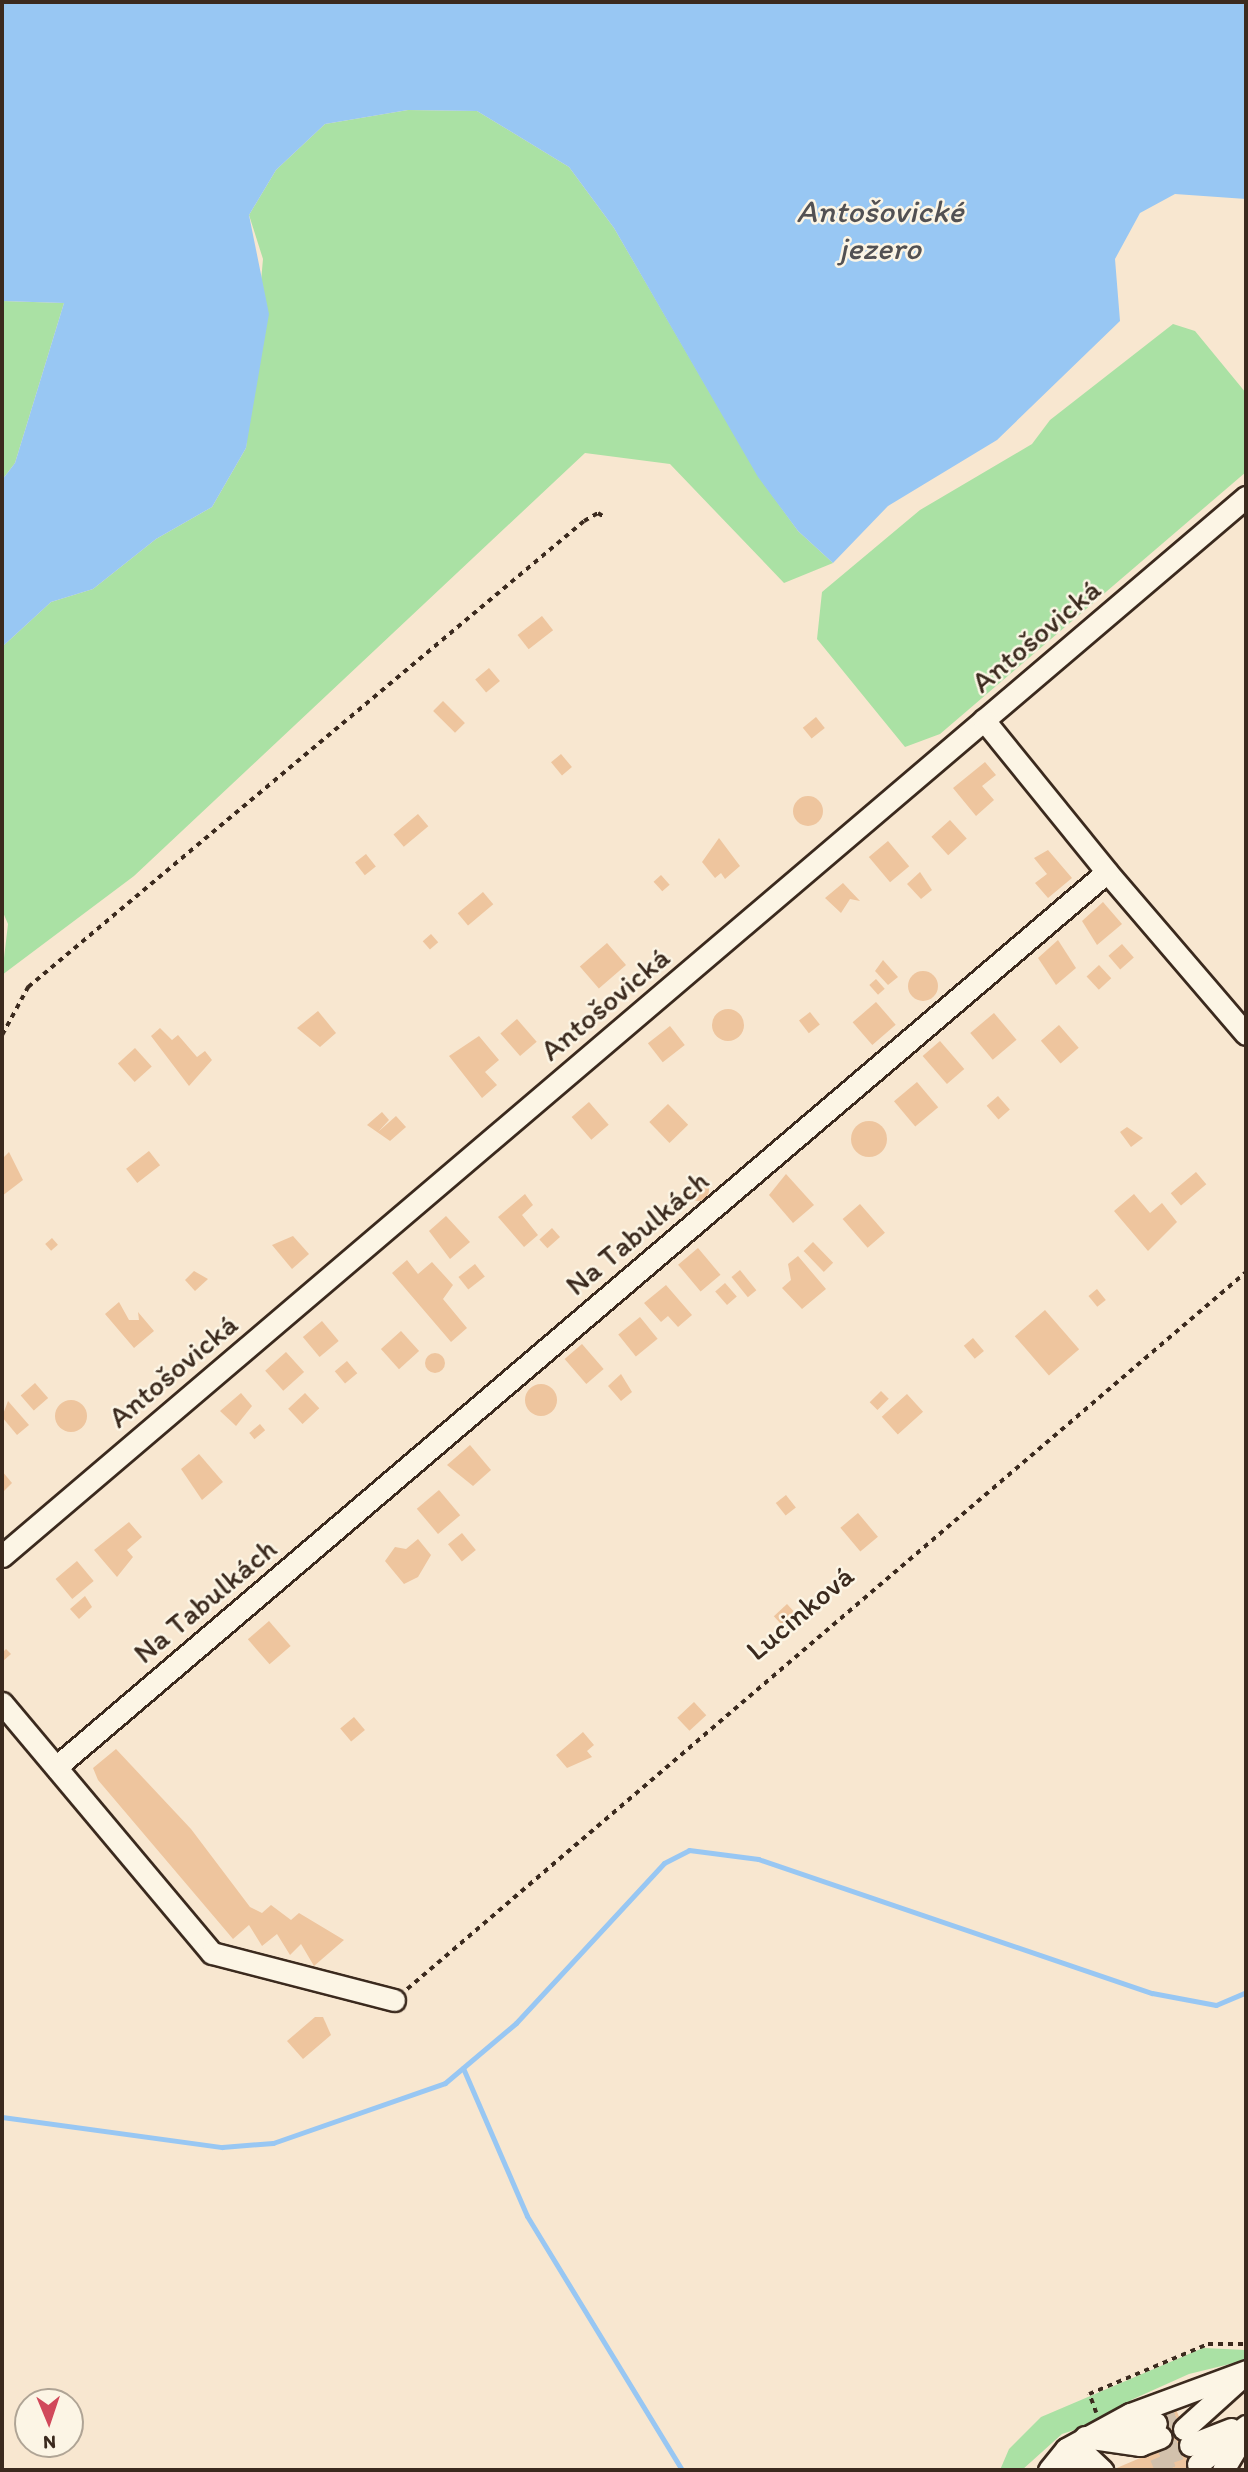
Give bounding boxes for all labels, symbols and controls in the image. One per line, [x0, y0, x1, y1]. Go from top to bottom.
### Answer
water label: Antošovické jezero [797, 193, 963, 268]
street label: Antošovická [964, 571, 1108, 701]
street label: Antošovická [533, 939, 677, 1069]
street label: Na Tabulkách [559, 1164, 715, 1302]
street label: Antošovická [101, 1306, 245, 1436]
street label: Na Tabulkách [127, 1532, 283, 1670]
street label: Lucinková [739, 1558, 861, 1668]
north arrow [14, 2388, 84, 2458]
text: N [43, 2431, 56, 2454]

